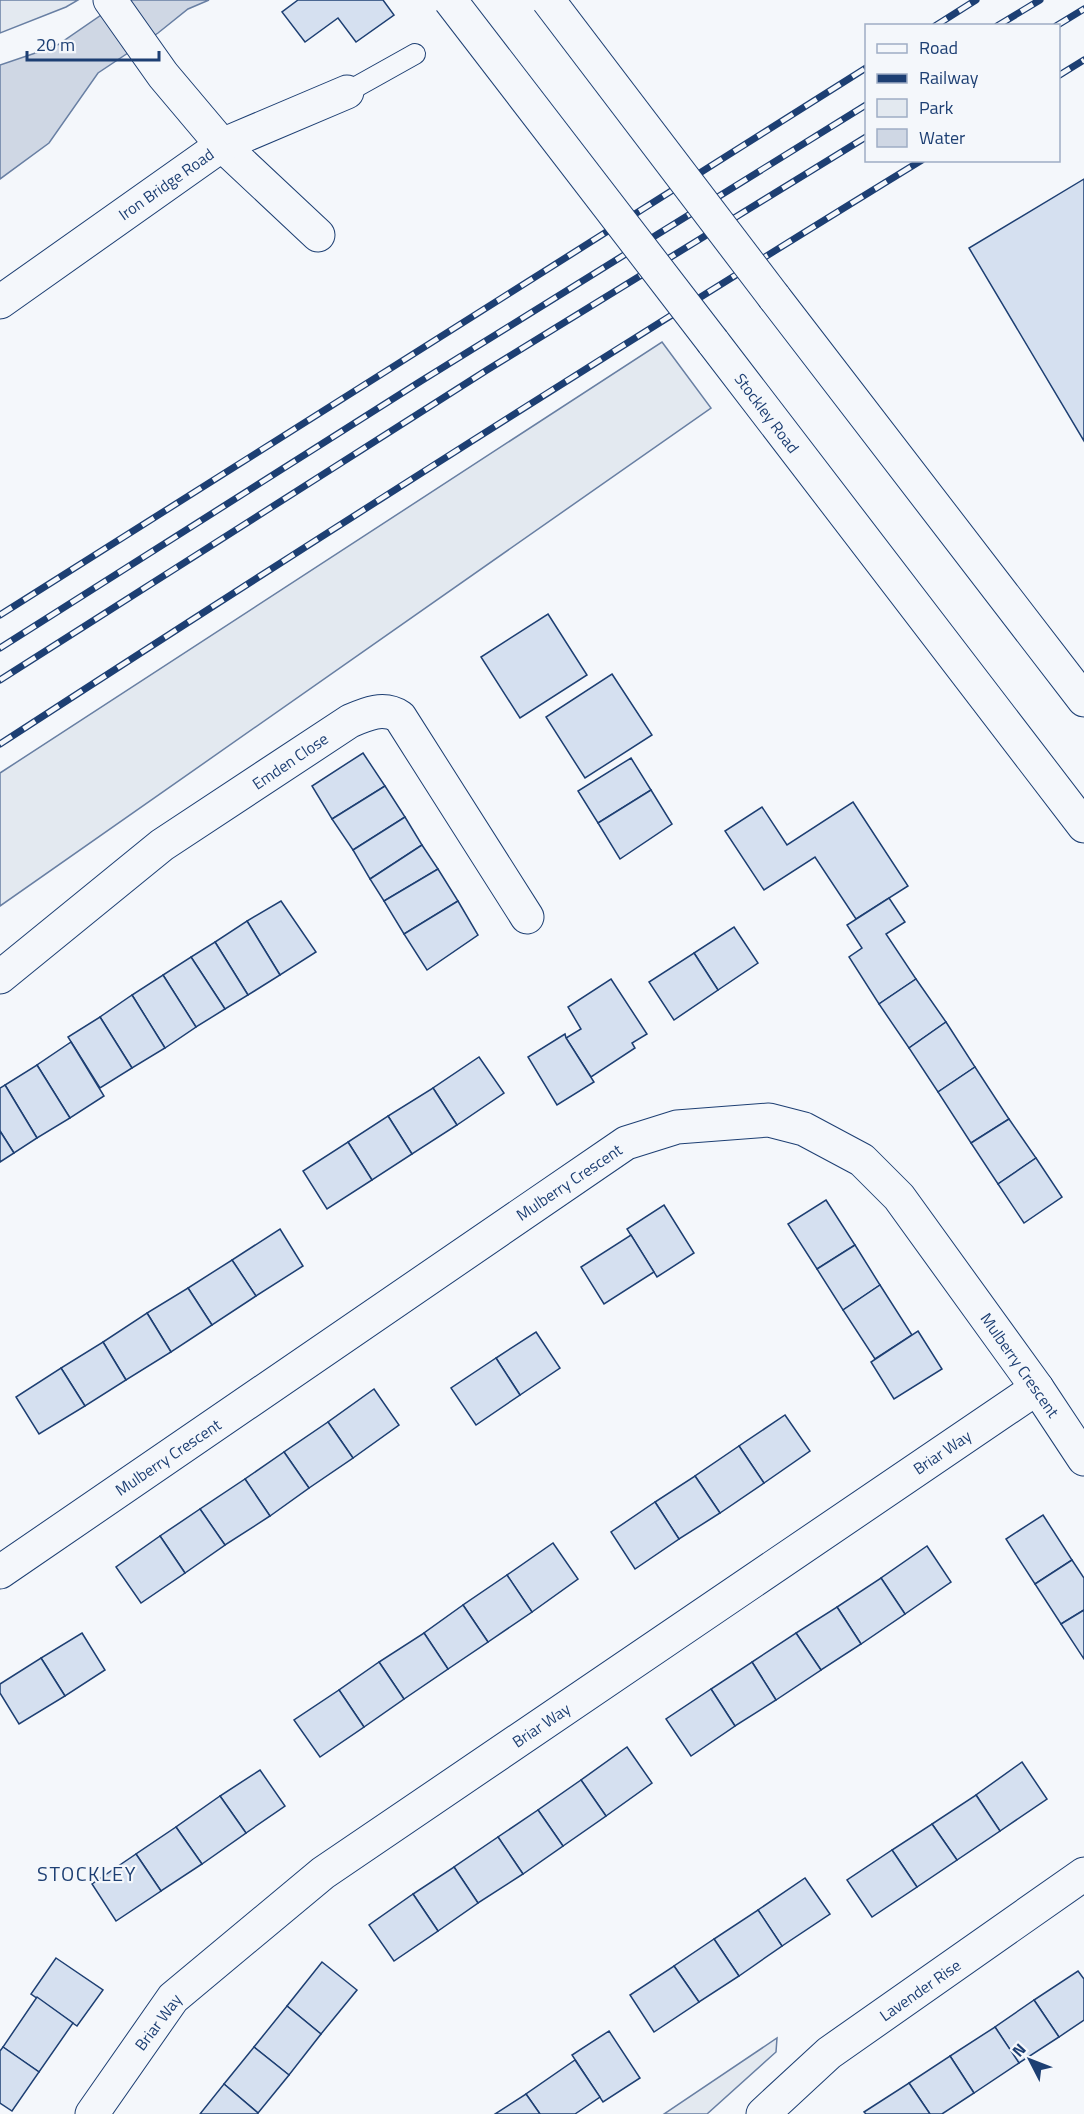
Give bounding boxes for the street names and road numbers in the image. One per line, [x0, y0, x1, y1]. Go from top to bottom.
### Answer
street label: Iron Bridge Road [113, 142, 219, 226]
street label: Stockley Road [729, 368, 805, 458]
street label: Emden Close [247, 727, 333, 795]
street label: Mulberry Crescent [511, 1137, 627, 1226]
street label: Mulberry Crescent [975, 1308, 1065, 1423]
street label: Mulberry Crescent [110, 1412, 226, 1501]
street label: Briar Way [908, 1424, 976, 1480]
street label: Briar Way [507, 1697, 575, 1753]
street label: Lavender Rise [874, 1953, 966, 2027]
street label: Briar Way [129, 1988, 187, 2055]

